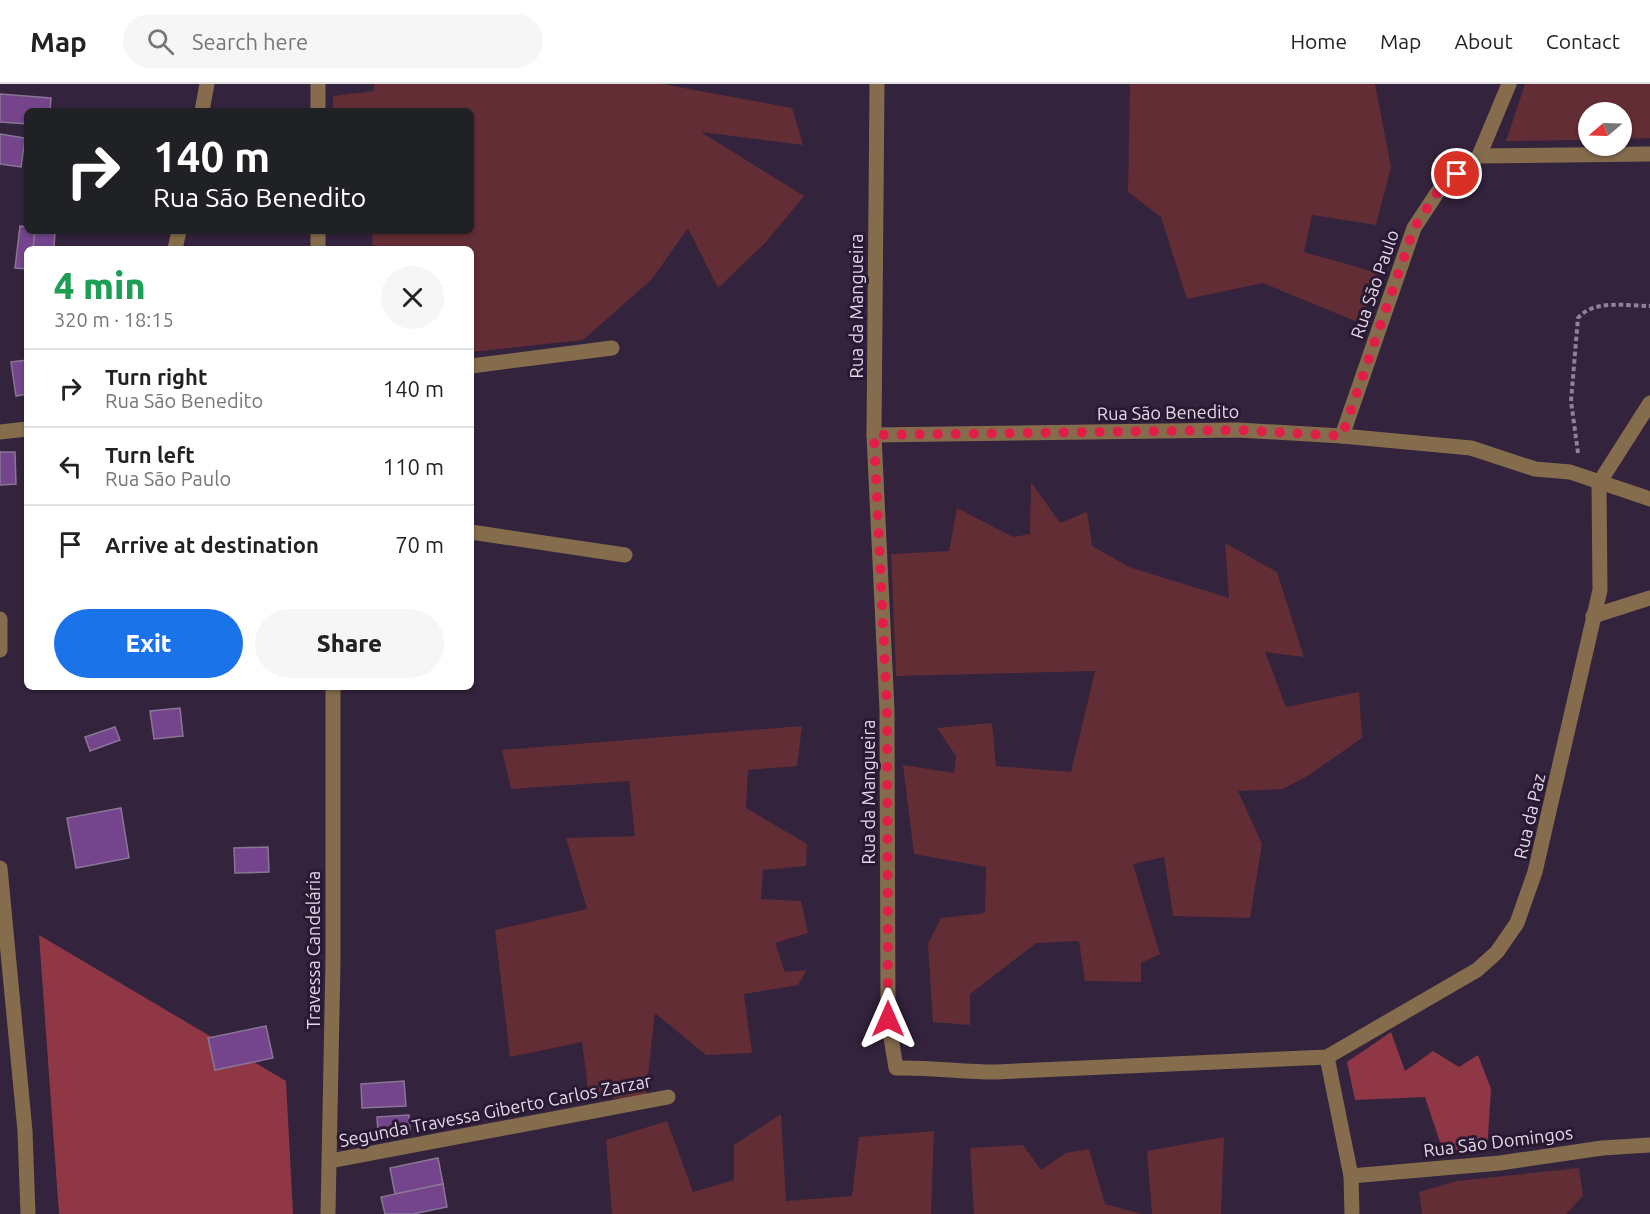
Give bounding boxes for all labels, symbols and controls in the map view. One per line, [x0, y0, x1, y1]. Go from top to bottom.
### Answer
search box [123, 14, 543, 68]
icon: search [144, 25, 177, 58]
text: Map [30, 26, 87, 57]
text: Search here [192, 29, 308, 54]
text: Home [1290, 29, 1347, 53]
text: Map [1380, 29, 1421, 53]
text: About [1454, 29, 1513, 53]
text: Contact [1546, 29, 1620, 53]
north arrow [1578, 102, 1632, 156]
map controls [1578, 102, 1632, 156]
icon: right [54, 132, 132, 210]
text: 140 m [153, 133, 270, 180]
pin [1431, 148, 1482, 199]
icon: arrive [1440, 157, 1473, 190]
text: Rua São Benedito [153, 182, 366, 212]
street label: Rua São Paulo [1346, 227, 1402, 341]
street label: Rua da Mangueira [846, 234, 866, 378]
text: 4 min [54, 265, 146, 306]
button: close [381, 266, 444, 329]
text: 320 m · 18:15 [54, 308, 174, 331]
text: Turn right [105, 364, 207, 389]
icon: right [54, 372, 87, 405]
text: 140 m [383, 376, 444, 401]
text: Rua São Benedito [105, 389, 263, 412]
street label: Rua São Benedito [1097, 401, 1239, 423]
text: Turn left [105, 442, 195, 467]
icon: left [54, 450, 87, 483]
text: 110 m [383, 454, 444, 479]
text: Rua São Paulo [105, 467, 231, 490]
icon: arrive [54, 528, 87, 561]
text: Arrive at destination [105, 532, 319, 557]
text: 70 m [395, 532, 444, 557]
button: Exit [54, 609, 243, 678]
button: Share [255, 609, 444, 678]
street label: Rua da Mangueira [858, 720, 878, 864]
street label: Rua da Paz [1509, 771, 1549, 861]
street label: Travessa Candelária [303, 871, 323, 1029]
position arrow [856, 987, 920, 1051]
street label: Segunda Travessa Giberto Carlos Zarzar [337, 1070, 653, 1150]
street label: Rua São Domingos [1422, 1122, 1574, 1160]

